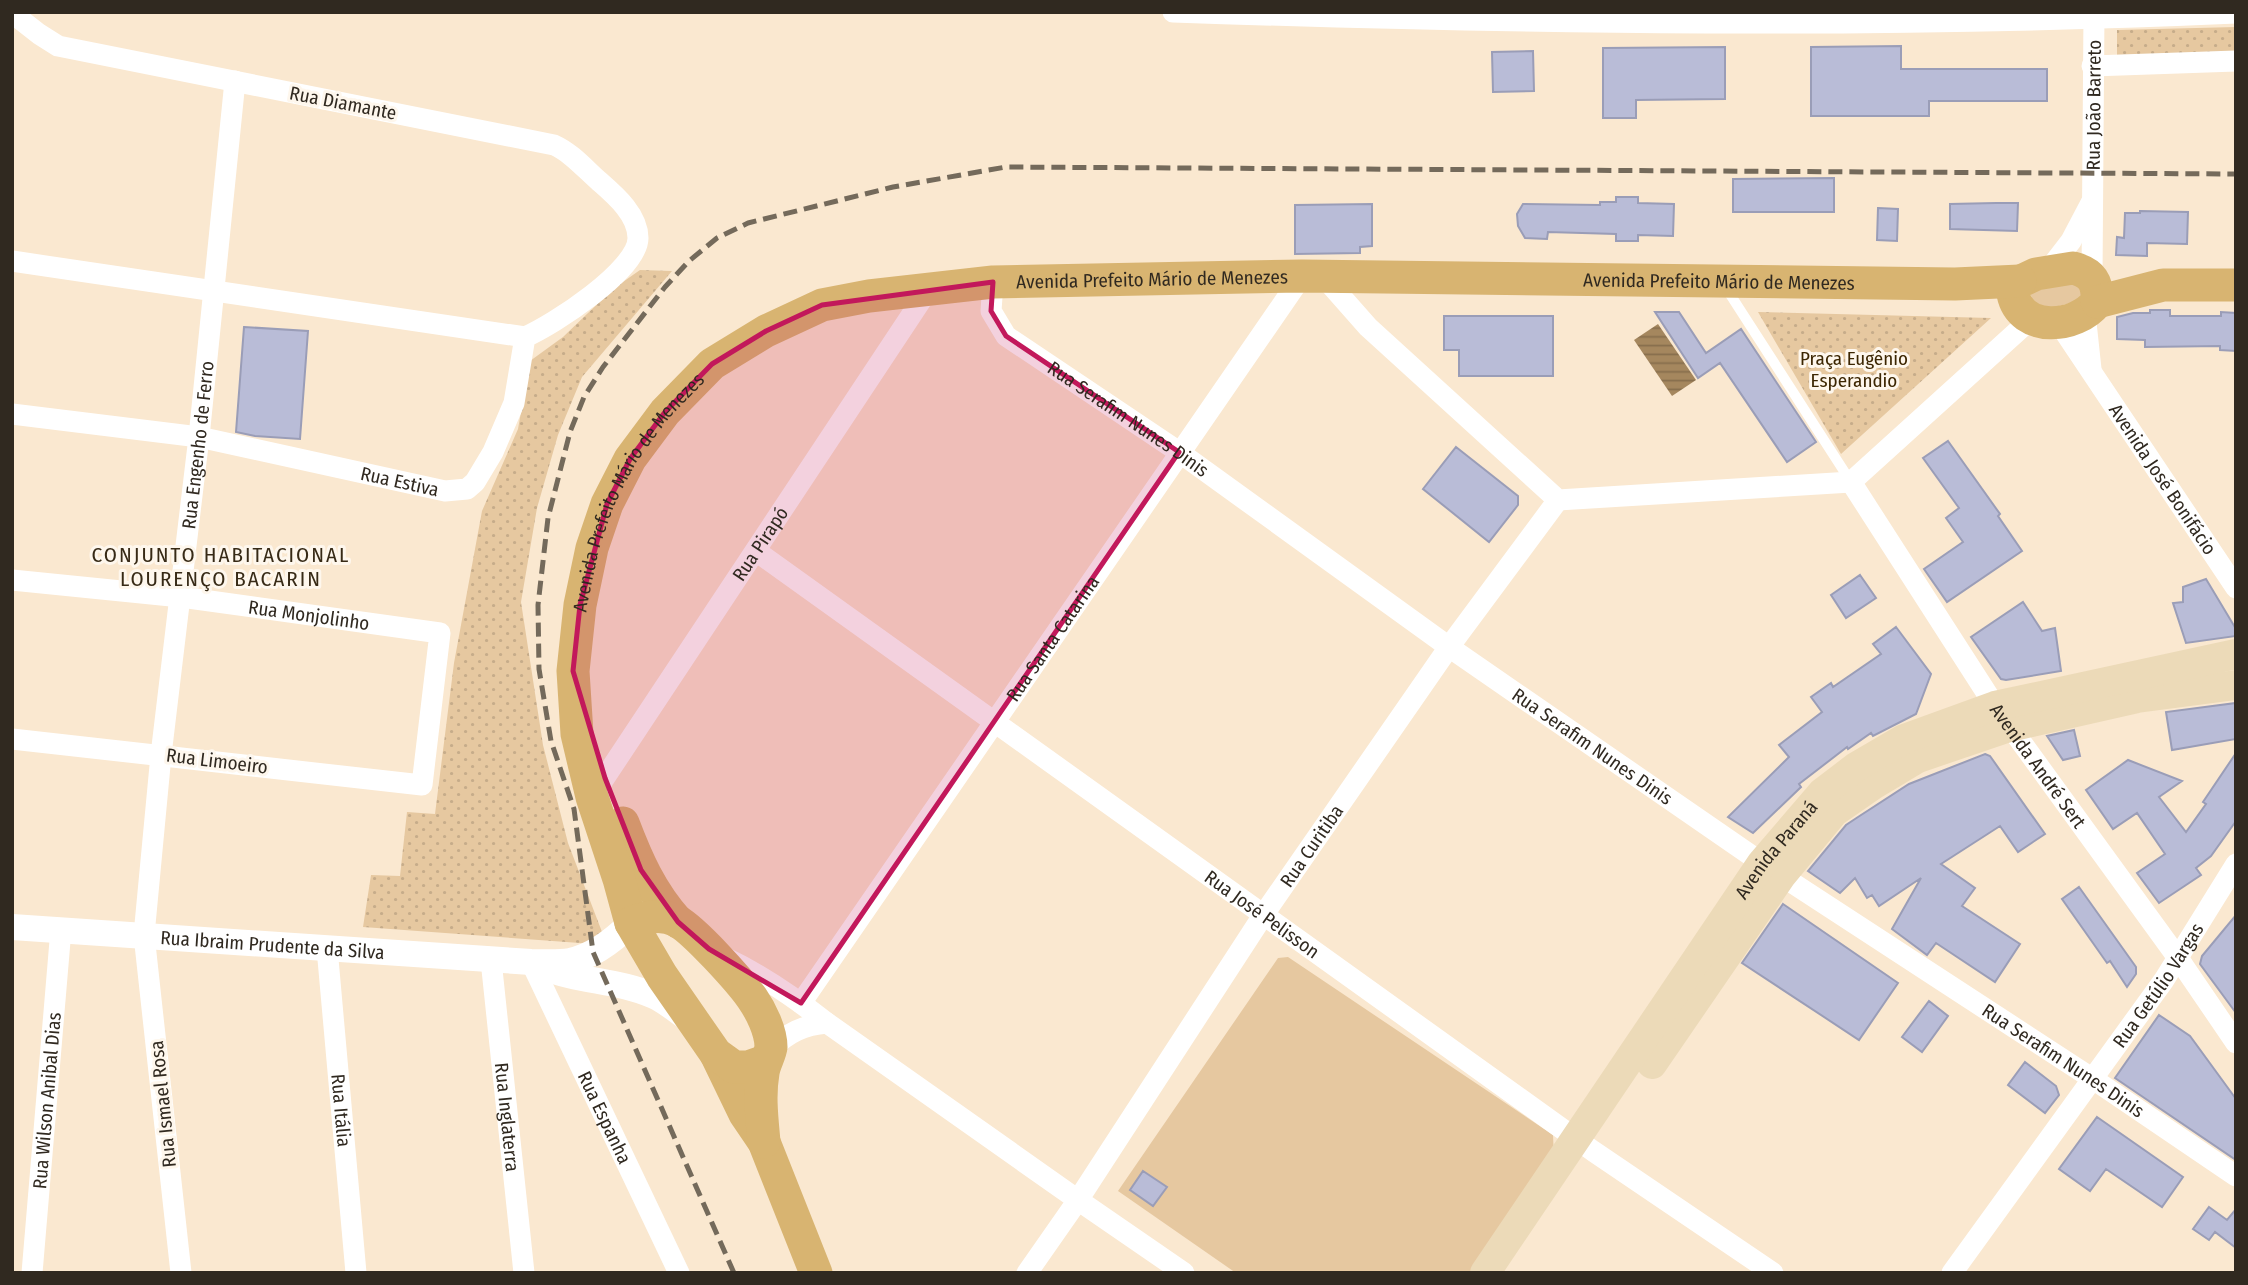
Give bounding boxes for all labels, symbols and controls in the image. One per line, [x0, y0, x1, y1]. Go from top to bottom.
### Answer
street label: Rua João Barreto [2081, 40, 2105, 170]
street label: Rua Diamante [288, 81, 398, 125]
street label: Avenida Prefeito Mário de Menezes [1016, 265, 1288, 293]
street label: Avenida Prefeito Mário de Menezes [1583, 268, 1855, 294]
park label: Praça Eugênio Esperandio [1800, 347, 1908, 392]
street label: Rua Serafim Nunes Dinis [1044, 356, 1214, 481]
street label: Rua Engenho de Ferro [177, 360, 218, 530]
street label: Avenida Prefeito Mário de Menezes [568, 368, 709, 613]
street label: Avenida José Bonifácio [2104, 399, 2222, 559]
street label: Rua Estiva [358, 461, 441, 501]
street label: Rua Pirapó [727, 502, 793, 585]
district label: CONJUNTO HABITACIONAL LOURENÇO BACARIN [92, 542, 350, 592]
street label: Rua Santa Catarina [1001, 571, 1104, 706]
street label: Rua Monjolinho [247, 595, 371, 635]
street label: Rua Serafim Nunes Dinis [1508, 683, 1677, 809]
street label: Avenida André Sert [1985, 699, 2092, 833]
street label: Rua Limoeiro [165, 743, 269, 779]
street label: Avenida Paraná [1730, 796, 1822, 903]
street label: Rua Curitiba [1275, 800, 1348, 891]
street label: Rua José Pelisson [1200, 865, 1324, 963]
street label: Rua Getúlio Vargas [2108, 919, 2208, 1052]
street label: Rua Ibraim Prudente da Silva [160, 926, 385, 964]
street label: Rua Serafim Nunes Dinis [1978, 998, 2149, 1122]
street label: Rua Wilson Anibal Dias [28, 1011, 65, 1190]
street label: Rua Ismael Rosa [145, 1039, 181, 1169]
street label: Rua Inglaterra [490, 1061, 525, 1173]
street label: Rua Espanha [573, 1067, 637, 1167]
street label: Rua Itália [327, 1073, 356, 1148]

